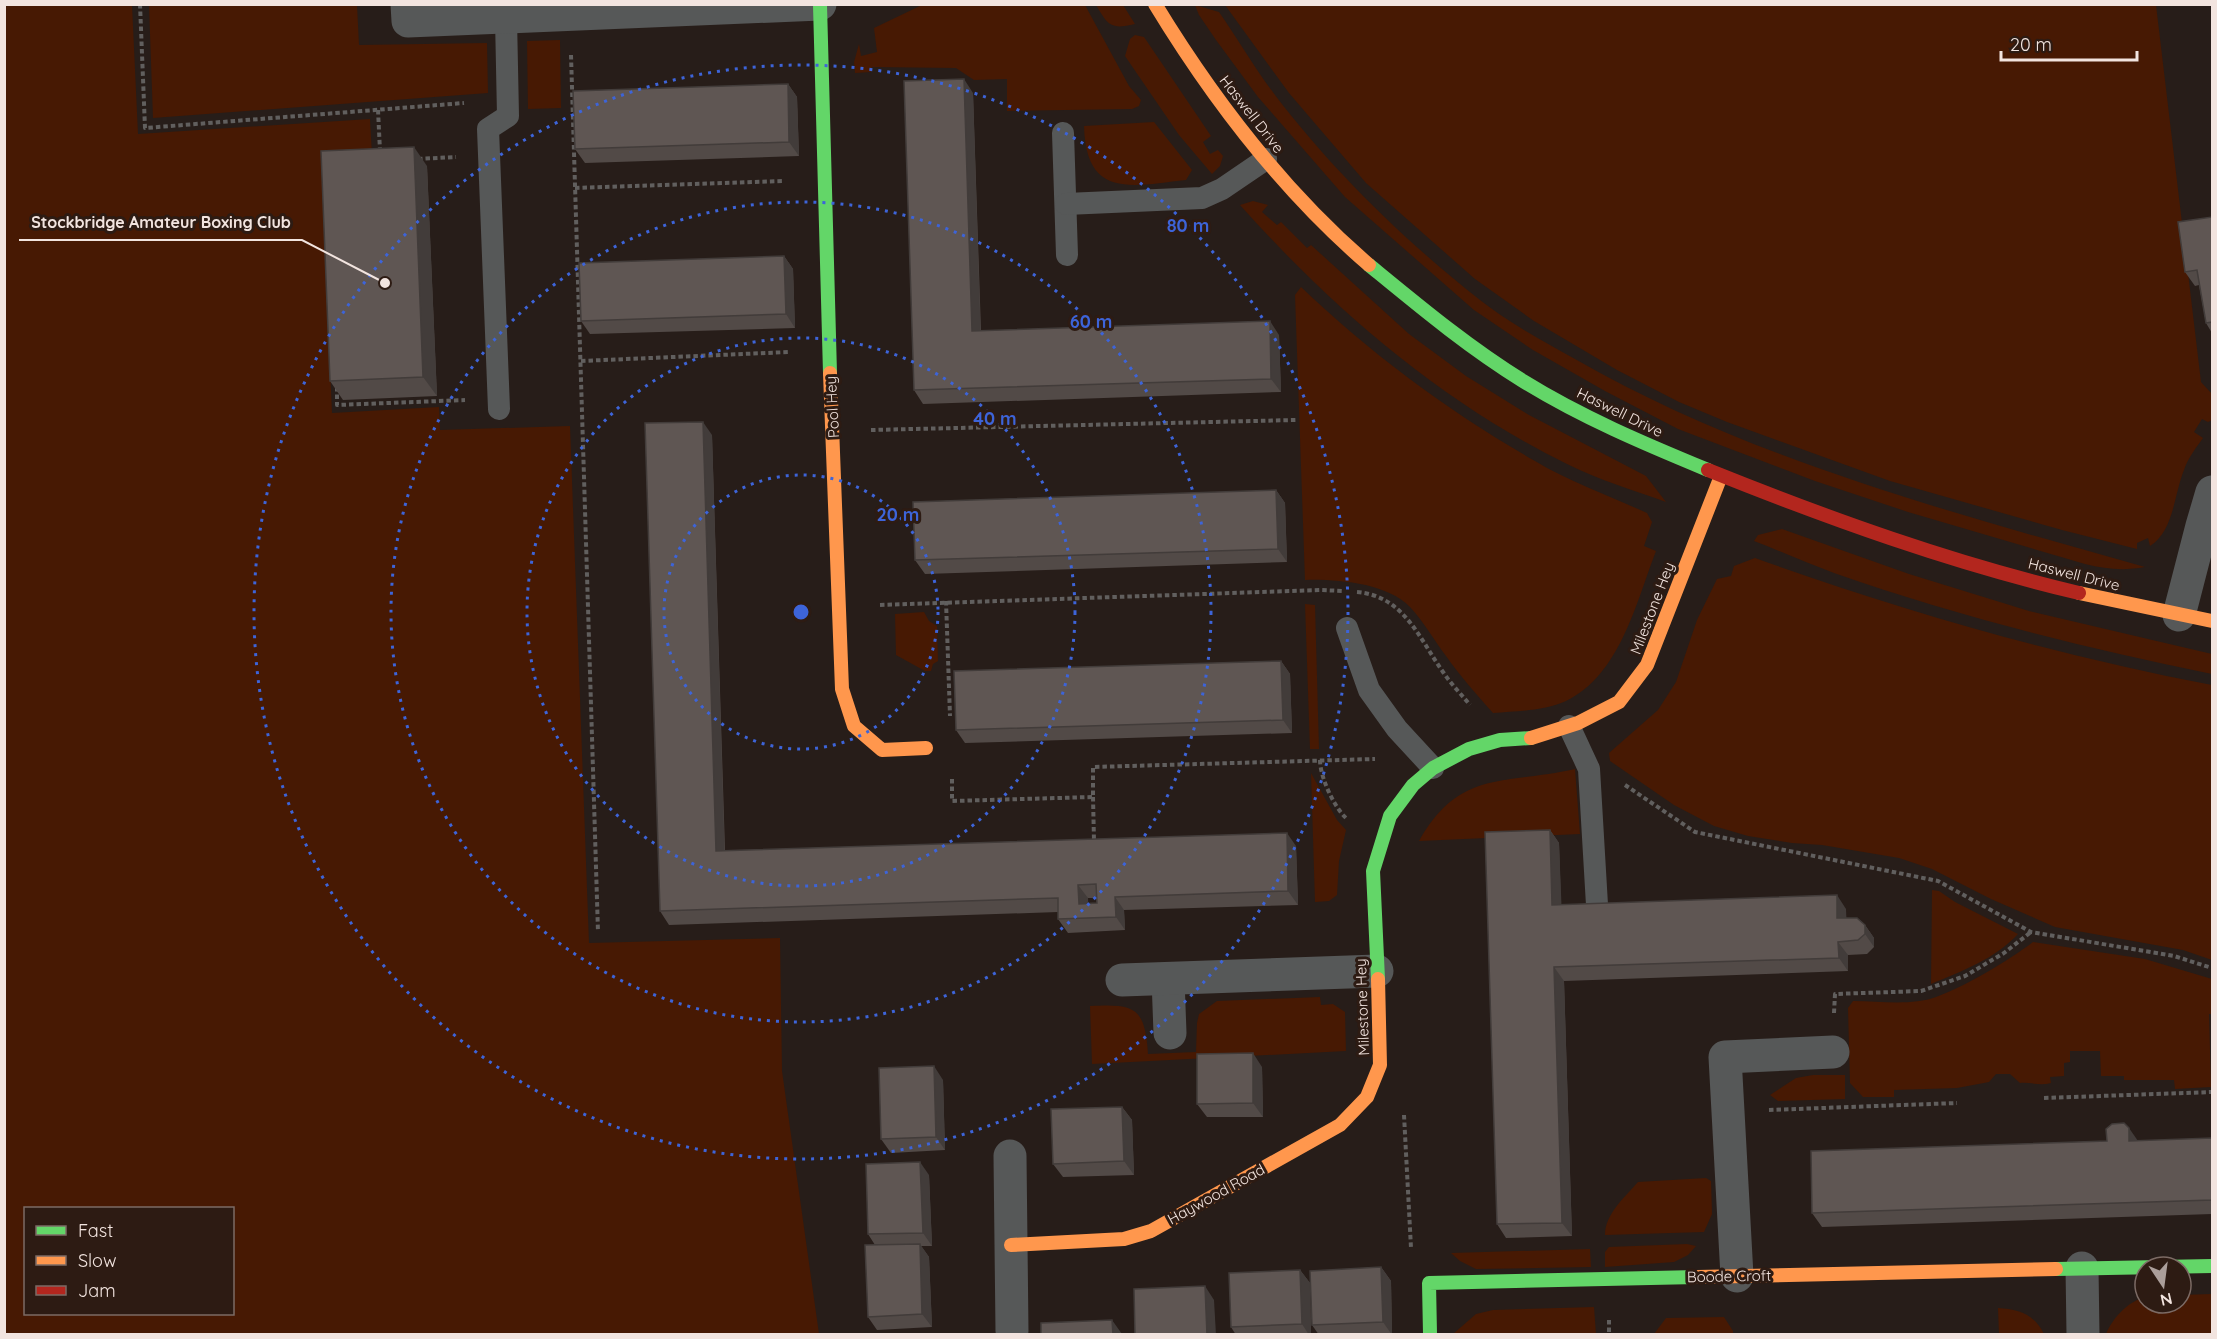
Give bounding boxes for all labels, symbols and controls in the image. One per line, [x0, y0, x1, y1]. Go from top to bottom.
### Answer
scale bar [2001, 24, 2138, 62]
text: 20 m [2010, 33, 2052, 56]
street label: Haswell Drive [1216, 71, 1288, 157]
callout: Stockbridge Amateur Boxing Club [19, 206, 302, 240]
text: Stockbridge Amateur Boxing Club [31, 212, 291, 232]
text: 80 m [1167, 214, 1209, 237]
text: 60 m [1070, 310, 1112, 333]
street label: Pool Hey [821, 375, 843, 439]
street label: Haswell Drive [1574, 383, 1666, 441]
text: 40 m [973, 407, 1017, 430]
text: 20 m [877, 503, 919, 526]
street label: Haswell Drive [2026, 553, 2122, 595]
street label: Milestone Hey [1626, 559, 1678, 657]
centre of rings [791, 602, 811, 622]
street label: Milestone Hey [1351, 958, 1373, 1056]
street label: Haywood Road [1164, 1159, 1268, 1229]
legend [24, 1207, 234, 1315]
text: Fast [78, 1219, 113, 1242]
text: Slow [78, 1249, 116, 1272]
north arrow [2133, 1255, 2193, 1315]
street label: Boode Croft [1687, 1266, 1771, 1286]
text: Jam [78, 1279, 116, 1302]
text: N [2158, 1289, 2174, 1311]

